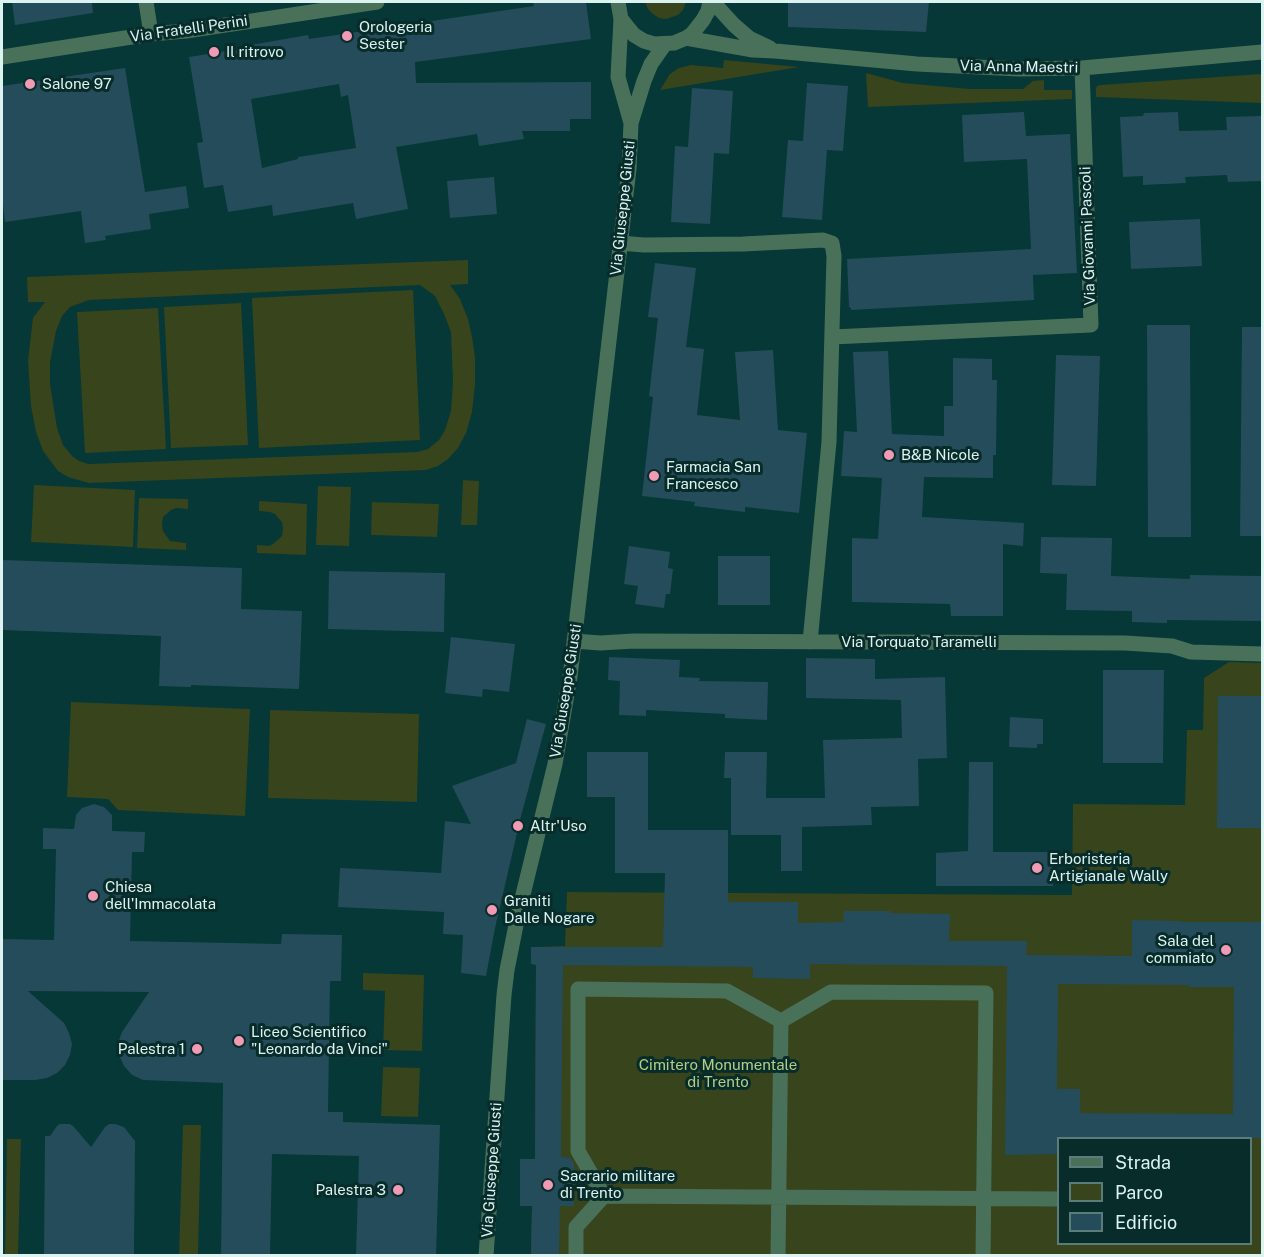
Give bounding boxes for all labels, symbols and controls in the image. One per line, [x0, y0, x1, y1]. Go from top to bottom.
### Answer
street label: Via Fratelli Perini [129, 12, 249, 46]
place label: Orologeria Sester [359, 18, 432, 53]
marker: Orologeria Sester [340, 29, 354, 43]
place label: Il ritrovo [226, 43, 284, 61]
marker: Il ritrovo [207, 45, 221, 59]
street label: Via Anna Maestri [960, 57, 1078, 77]
place label: Salone 97 [42, 75, 112, 93]
marker: Salone 97 [23, 77, 37, 91]
street label: Via Giuseppe Giusti [607, 140, 639, 276]
street label: Via Giovanni Pascoli [1077, 166, 1099, 306]
place label: B&B Nicole [901, 446, 980, 464]
marker: B&B Nicole [882, 448, 896, 462]
place label: Farmacia San Francesco [666, 458, 761, 493]
marker: Farmacia San Francesco [647, 469, 661, 483]
street label: Via Giuseppe Giusti [547, 623, 585, 759]
street label: Via Torquato Taramelli [841, 633, 997, 651]
place label: Altr'Uso [530, 817, 587, 835]
marker: Altr'Uso [511, 819, 525, 833]
place label: Erboristeria Artigianale Wally [1049, 850, 1168, 885]
marker: Erboristeria Artigianale Wally [1030, 861, 1044, 875]
place label: Chiesa dell'Immacolata [105, 878, 216, 913]
marker: Chiesa dell'Immacolata [86, 889, 100, 903]
place label: Graniti Dalle Nogare [504, 892, 595, 927]
marker: Graniti Dalle Nogare [485, 903, 499, 917]
place label: Sala del commiato [1146, 932, 1214, 967]
marker: Sala del commiato [1219, 943, 1233, 957]
place label: Liceo Scientifico "Leonardo da Vinci" [251, 1023, 388, 1058]
marker: Liceo Scientifico "Leonardo da Vinci" [232, 1034, 246, 1048]
place label: Palestra 1 [118, 1040, 185, 1058]
marker: Palestra 1 [190, 1042, 204, 1056]
park label: Cimitero Monumentale di Trento [639, 1056, 797, 1091]
street label: Via Giuseppe Giusti [478, 1102, 506, 1238]
legend [1057, 1137, 1252, 1245]
text: Strada [1115, 1152, 1171, 1173]
place label: Sacrario militare di Trento [560, 1167, 675, 1202]
marker: Sacrario militare di Trento [541, 1178, 555, 1192]
place label: Palestra 3 [315, 1181, 386, 1199]
text: Parco [1115, 1182, 1163, 1203]
marker: Palestra 3 [391, 1183, 405, 1197]
text: Edificio [1115, 1212, 1177, 1233]

